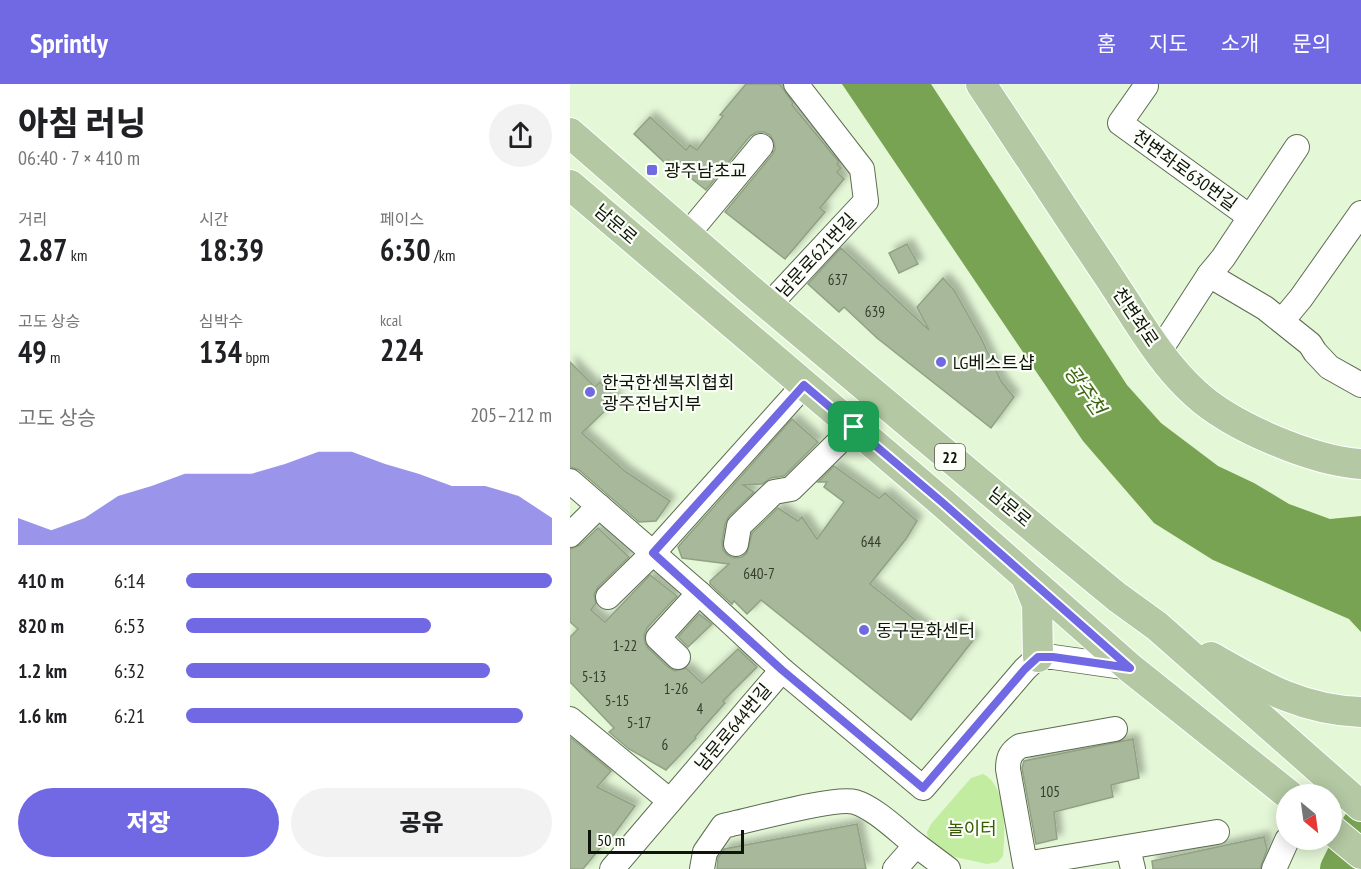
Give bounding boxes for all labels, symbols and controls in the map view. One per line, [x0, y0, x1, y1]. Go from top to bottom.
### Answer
text: Sprintly [30, 24, 108, 61]
text: 홈 [1097, 30, 1116, 57]
text: 지도 [1149, 30, 1188, 57]
text: 소개 [1221, 30, 1259, 57]
text: 문의 [1292, 30, 1331, 57]
text: 아침 러닝 [18, 101, 146, 144]
button: share [489, 104, 552, 167]
street label: 천변좌로630번길 [1128, 124, 1242, 216]
text: 06:40 · 7 × 410 m [18, 145, 140, 171]
place label: 광주남초교 [664, 159, 747, 182]
marker: 광주남초교 [645, 163, 659, 177]
street label: 남문로 [590, 199, 642, 249]
street label: 남문로621번길 [771, 208, 861, 302]
text: 거리 [18, 209, 47, 229]
text: 시간 [199, 209, 228, 229]
text: 페이스 [380, 209, 424, 229]
text: 2.87 [18, 230, 67, 269]
text: 18:39 [199, 230, 264, 269]
text: 6:30 [380, 230, 431, 269]
text: km [67, 245, 87, 265]
text: /km [431, 245, 455, 265]
house number: 637 [828, 270, 848, 289]
street label: 천변좌로 [1108, 283, 1164, 351]
house number: 639 [865, 302, 885, 321]
text: kcal [380, 310, 402, 330]
text: 고도 상승 [18, 311, 80, 331]
text: 심박수 [199, 311, 243, 331]
text: 224 [380, 330, 423, 369]
text: 49 [18, 332, 47, 371]
text: 134 [199, 332, 242, 371]
text: m [47, 347, 61, 367]
text: bpm [242, 347, 270, 367]
place label: LG베스트샵 [953, 351, 1035, 374]
marker: LG베스트샵 [934, 355, 948, 369]
water label: 광주천 [1059, 360, 1113, 422]
place label: 한국한센복지협회 광주전남지부 [602, 371, 734, 415]
marker: 한국한센복지협회 광주전남지부 [583, 385, 597, 399]
pin [828, 401, 879, 452]
text: 205–212 m [470, 402, 552, 428]
text: 고도 상승 [18, 405, 96, 431]
icon: arrive [837, 410, 870, 443]
road number: 22 [935, 444, 965, 470]
street label: 남문로 [984, 482, 1036, 532]
house number: 644 [861, 532, 881, 551]
house number: 640-7 [743, 564, 775, 583]
text: 410 m [18, 568, 64, 594]
text: 6:14 [114, 568, 145, 594]
text: 820 m [18, 613, 64, 639]
text: 6:53 [114, 613, 145, 639]
place label: 동구문화센터 [876, 619, 975, 642]
marker: 동구문화센터 [857, 623, 871, 637]
house number: 1-22 [613, 636, 637, 655]
text: 1.2 km [18, 658, 67, 684]
text: 6:32 [114, 658, 145, 684]
house number: 5-13 [582, 667, 606, 686]
house number: 1-26 [664, 679, 689, 698]
street label: 남문로644번길 [690, 679, 776, 775]
house number: 5-15 [605, 691, 629, 710]
house number: 4 [697, 699, 704, 718]
text: 1.6 km [18, 703, 67, 729]
text: 6:21 [114, 703, 145, 729]
house number: 5-17 [627, 713, 651, 732]
house number: 6 [662, 735, 669, 754]
house number: 105 [1040, 782, 1060, 801]
north arrow [1276, 784, 1342, 850]
map controls [1276, 784, 1342, 850]
button: 저장 [18, 788, 279, 857]
button: 공유 [291, 788, 552, 857]
park label: 놀이터 [947, 817, 997, 840]
scale bar [588, 827, 744, 854]
text: 50 m [597, 830, 625, 850]

